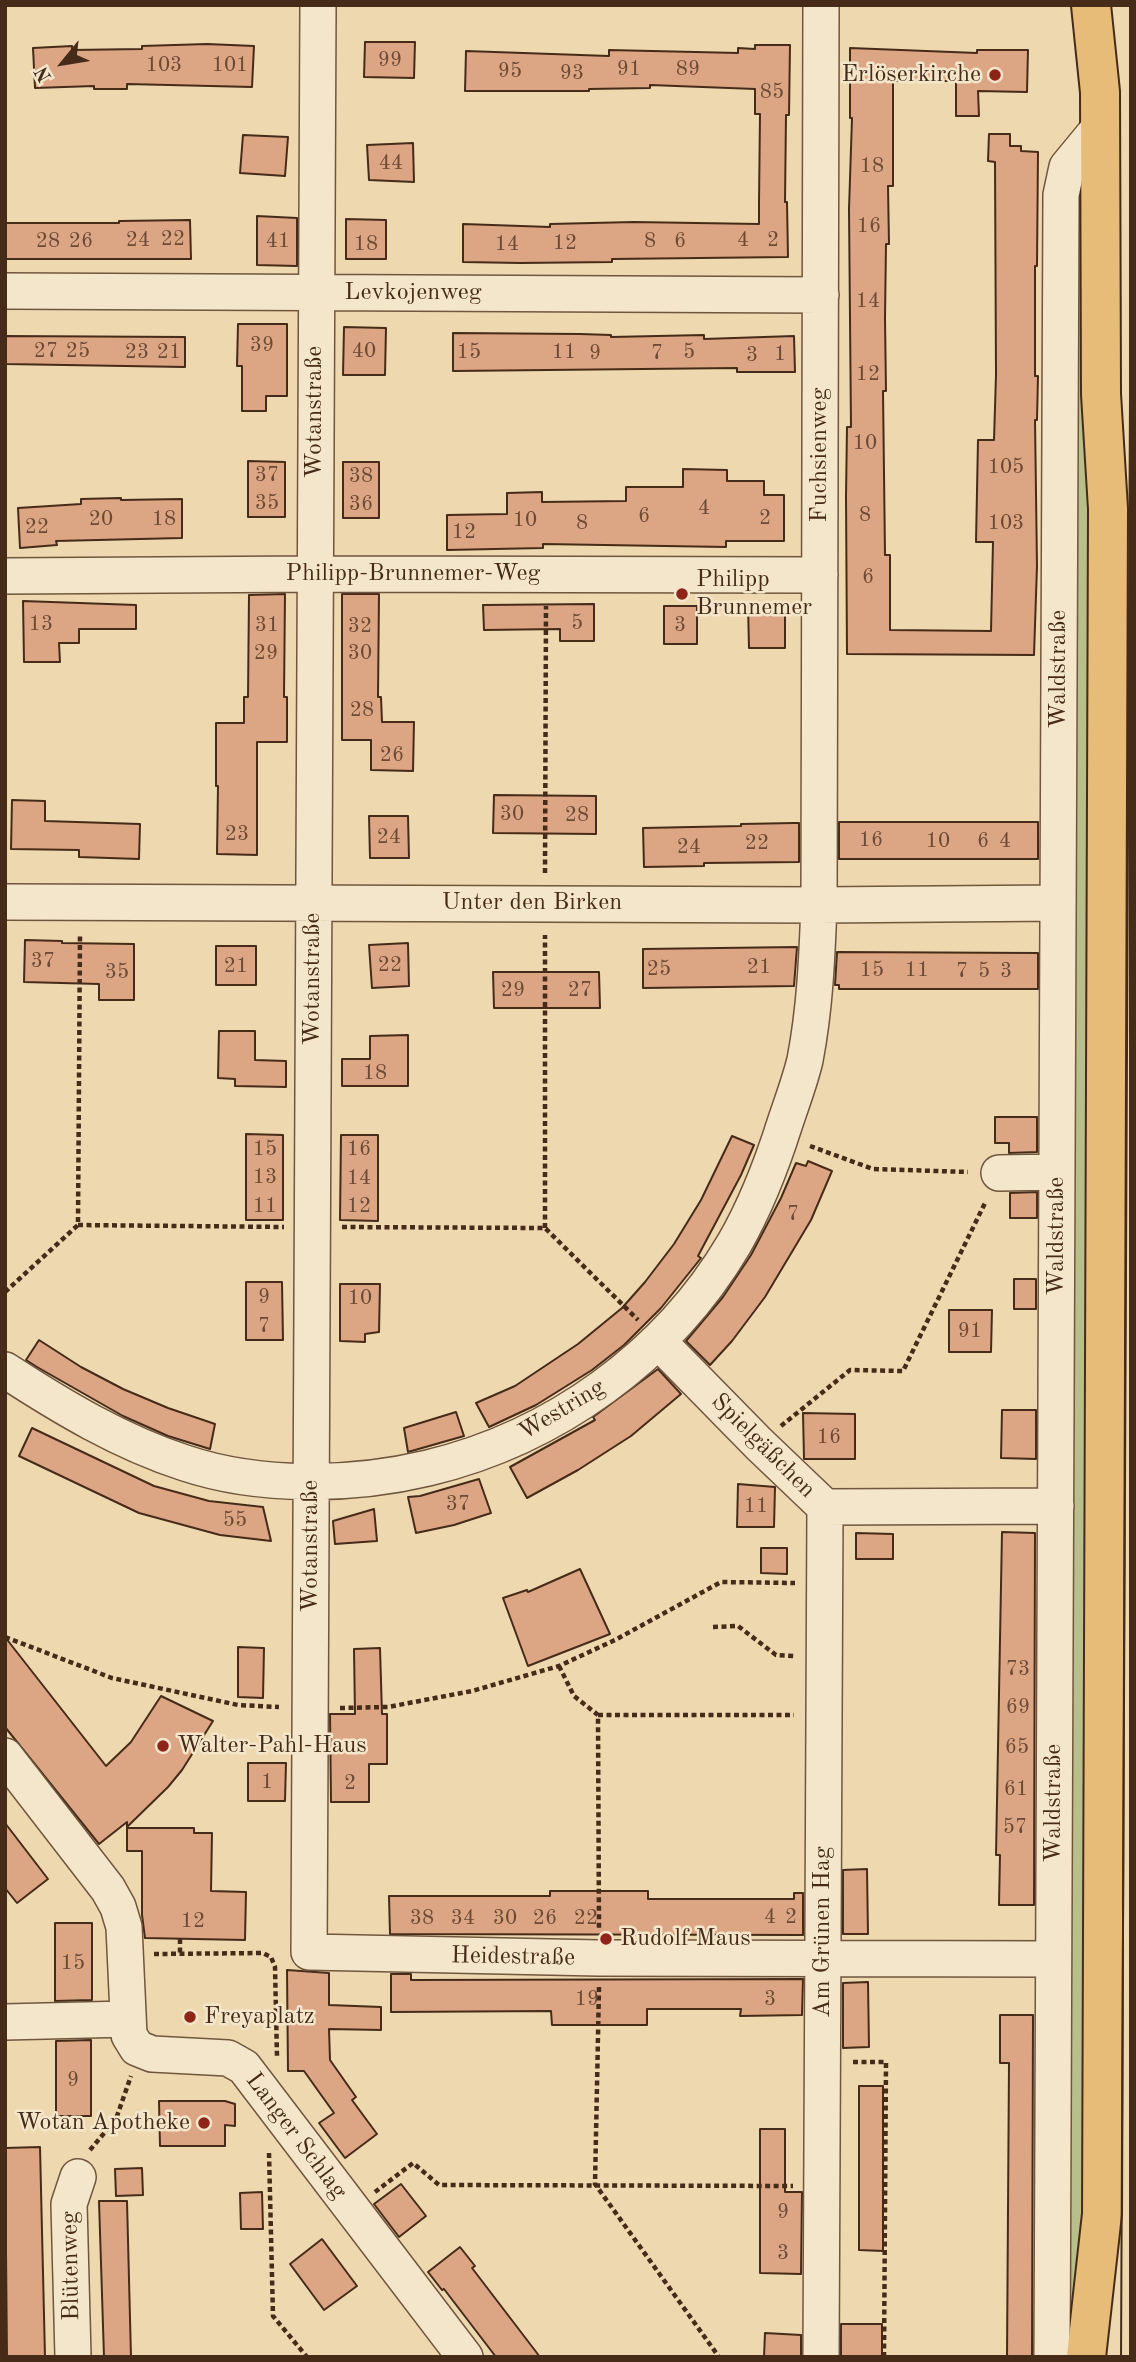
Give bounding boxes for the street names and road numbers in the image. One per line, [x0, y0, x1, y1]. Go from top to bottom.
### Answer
street label: Levkojenweg [344, 279, 482, 307]
street label: Wotanstraße [301, 346, 329, 478]
street label: Fuchsienweg [806, 388, 834, 522]
street label: Philipp-Brunnemer-Weg [286, 560, 540, 588]
street label: Waldstraße [1045, 610, 1073, 728]
street label: Unter den Birken [442, 889, 622, 917]
street label: Wotanstraße [299, 913, 327, 1045]
street label: Waldstraße [1043, 1177, 1071, 1295]
street label: Westring [514, 1373, 610, 1447]
street label: Spielgäßchen [705, 1388, 821, 1504]
street label: Wotanstraße [297, 1480, 325, 1612]
street label: Waldstraße [1040, 1744, 1068, 1862]
street label: Am Grünen Hag [809, 1846, 837, 2018]
street label: Heidestraße [451, 1942, 575, 1972]
street label: Langer Schlag [239, 2067, 353, 2205]
street label: Blütenweg [56, 2211, 86, 2321]

